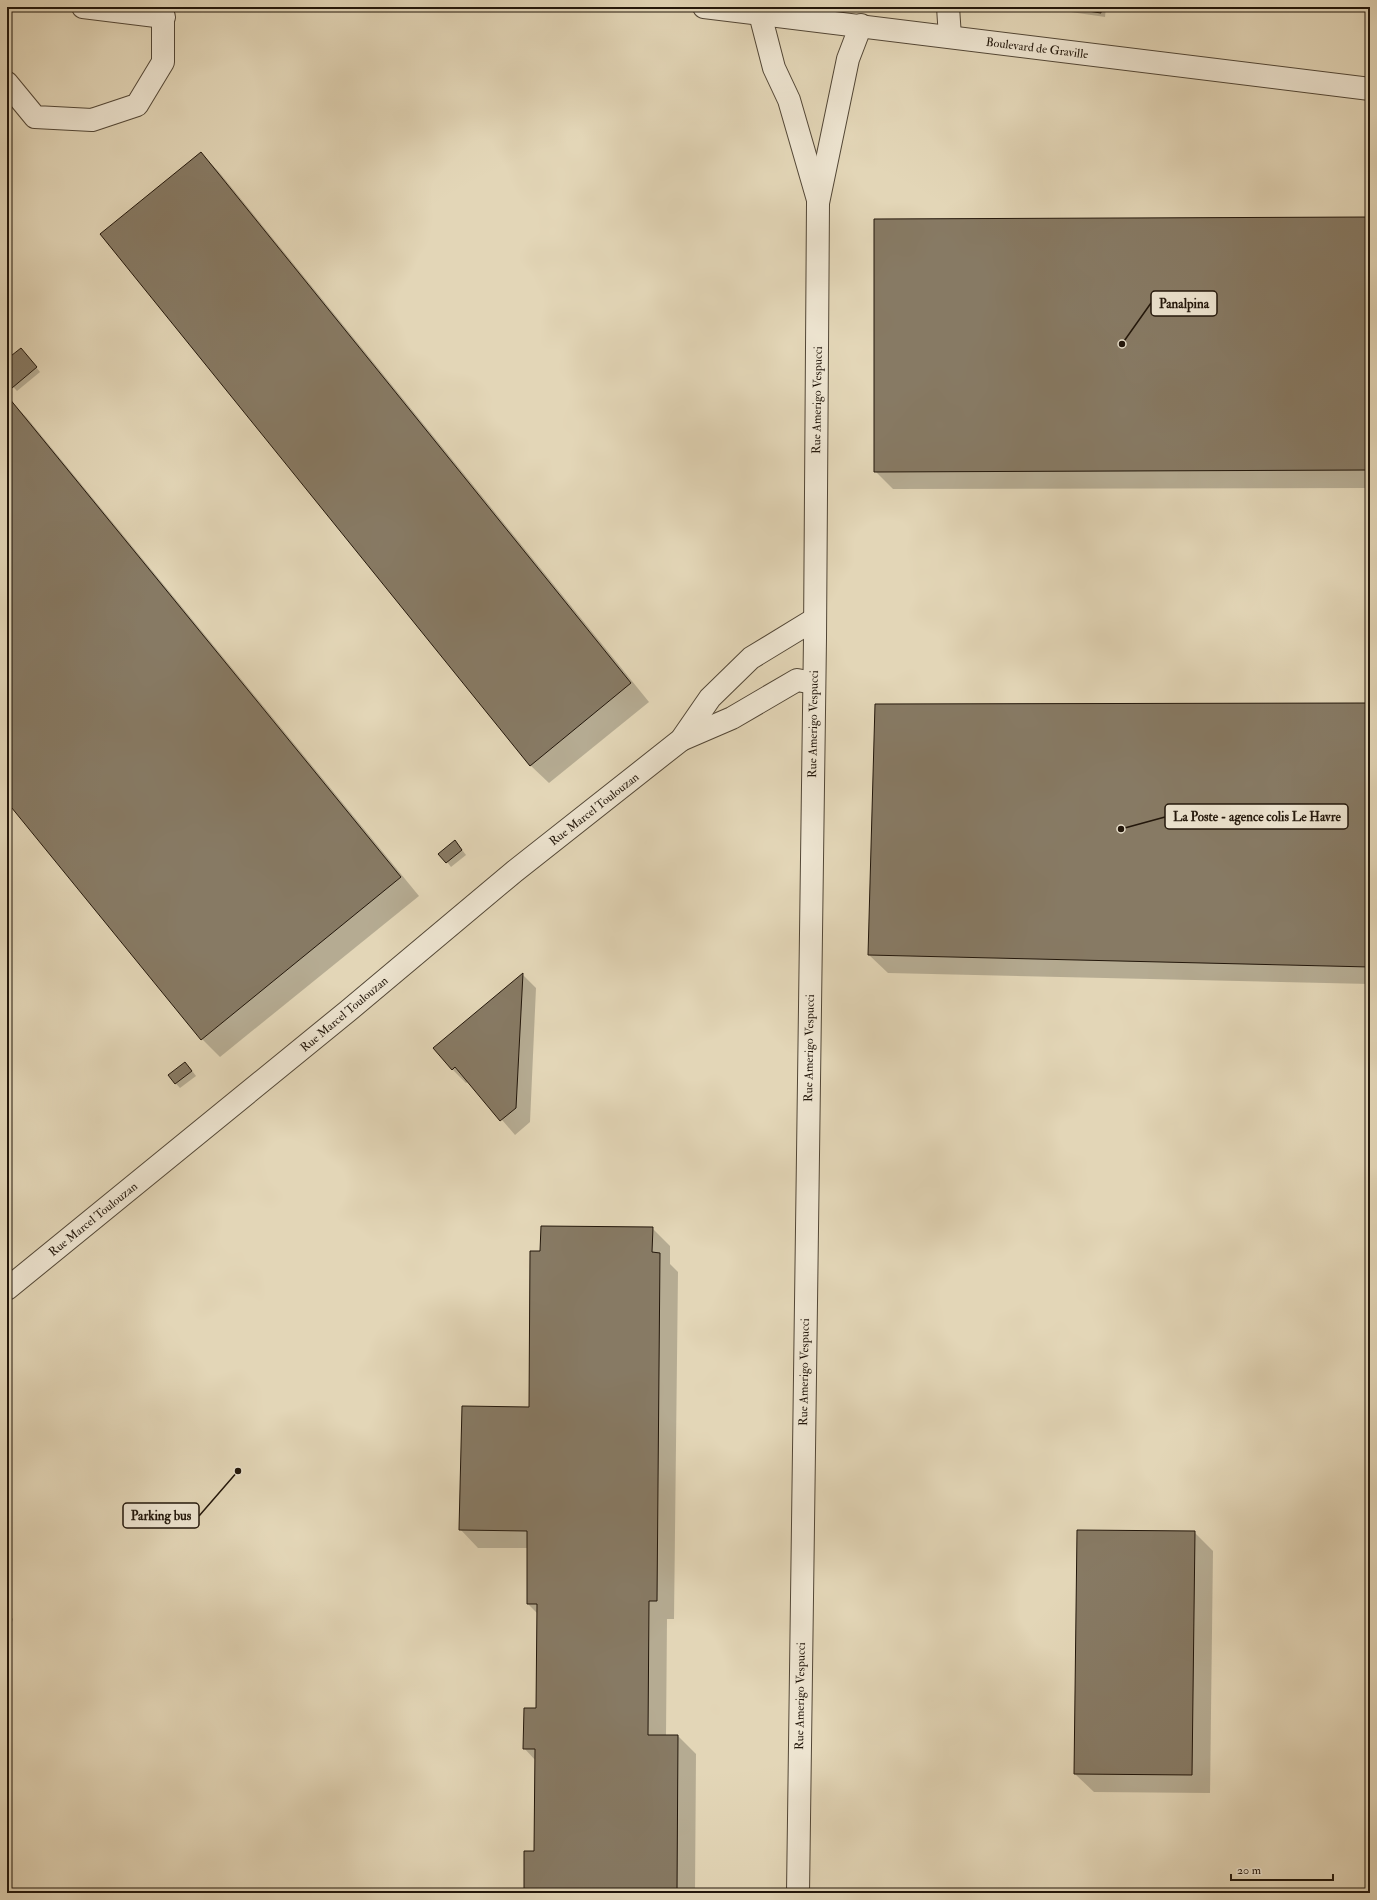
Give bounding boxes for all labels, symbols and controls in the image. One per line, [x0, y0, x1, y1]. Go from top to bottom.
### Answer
street label: Boulevard de Graville [985, 35, 1089, 62]
callout: Panalpina [1151, 291, 1217, 316]
text: Panalpina [1159, 296, 1210, 313]
street label: Rue Amerigo Vespucci [809, 346, 826, 454]
street label: Rue Amerigo Vespucci [805, 670, 822, 778]
street label: Rue Marcel Toulouzan [546, 770, 642, 849]
callout: La Poste - agence colis Le Havre [1165, 804, 1348, 829]
text: La Poste - agence colis Le Havre [1173, 809, 1342, 826]
street label: Rue Marcel Toulouzan [297, 973, 391, 1055]
street label: Rue Amerigo Vespucci [801, 994, 818, 1102]
street label: Rue Marcel Toulouzan [46, 1179, 141, 1260]
street label: Rue Amerigo Vespucci [796, 1318, 813, 1426]
callout: Parking bus [123, 1503, 199, 1528]
text: Parking bus [131, 1508, 192, 1525]
street label: Rue Amerigo Vespucci [792, 1642, 809, 1750]
scale bar [1231, 1856, 1333, 1882]
text: 20 m [1237, 1863, 1262, 1878]

